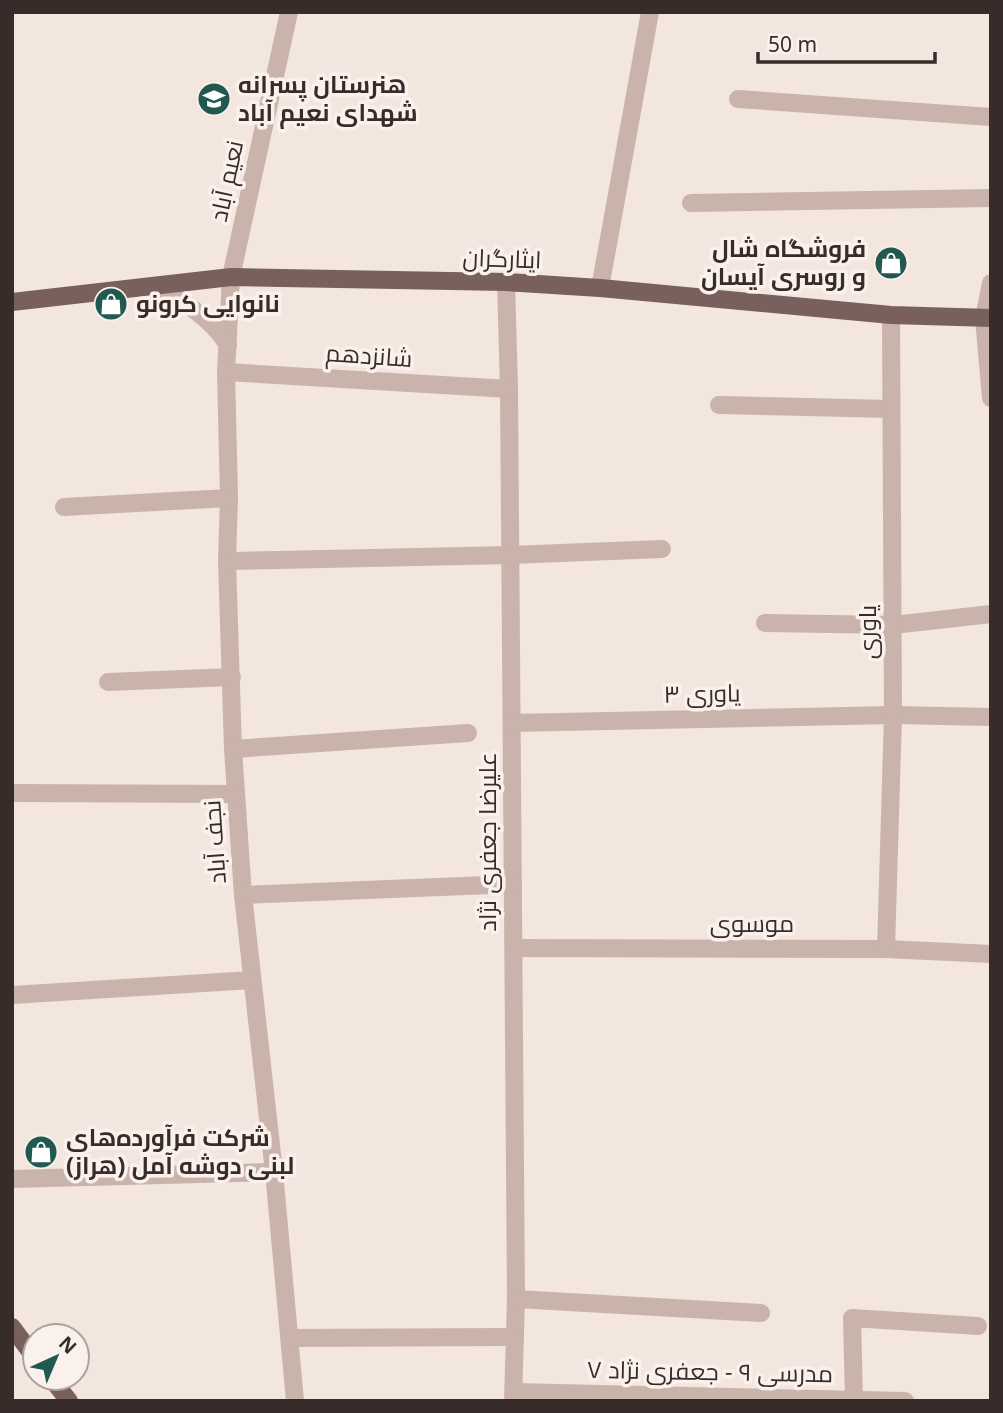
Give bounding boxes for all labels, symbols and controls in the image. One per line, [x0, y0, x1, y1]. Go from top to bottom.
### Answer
scale bar [758, 21, 935, 65]
text: 50 m [768, 30, 817, 58]
place label: هنرستان پسرانه شهدای نعیم آباد [238, 67, 418, 129]
school or university icon: هنرستان پسرانه شهدای نعیم آباد [195, 80, 233, 118]
street label: نعیم آباد [201, 137, 251, 225]
place label: فروشگاه شال و روسری آیسان [701, 231, 866, 292]
street label: ایثارگران [462, 240, 542, 275]
shop icon: فروشگاه شال و روسری آیسان [872, 244, 910, 282]
shop icon: نانوایی کرونو [92, 285, 130, 323]
place label: نانوایی کرونو [136, 286, 280, 319]
street label: شانزدهم [324, 335, 414, 375]
street label: یاوری [850, 604, 883, 659]
street label: یاوری ۳ [663, 675, 741, 710]
street label: علیرضا جعفری نژاد [470, 752, 503, 932]
street label: نجف آباد [194, 799, 233, 885]
street label: موسوی [710, 906, 794, 939]
place label: شرکت فرآورده‌های لبنی دوشه آمل (هراز) [66, 1120, 294, 1181]
shop icon: شرکت فرآورده‌های لبنی دوشه آمل (هراز) [22, 1133, 60, 1171]
north arrow [21, 1322, 91, 1392]
text: N [53, 1330, 82, 1359]
street label: مدرسی ۹ - جعفری نژاد ۷ [587, 1352, 833, 1389]

